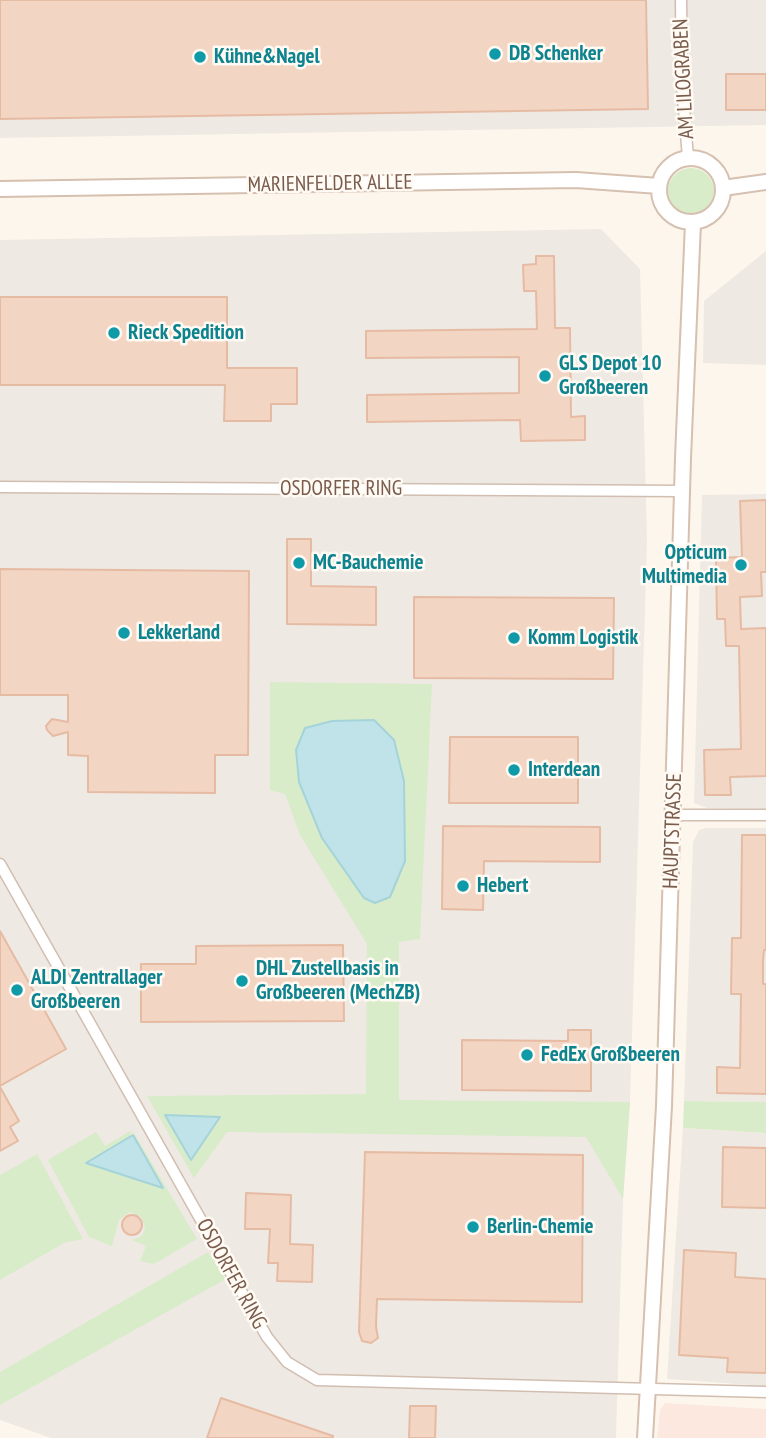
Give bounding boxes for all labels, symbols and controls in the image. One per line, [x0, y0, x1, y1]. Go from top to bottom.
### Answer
street label: AM LILOGRABEN [668, 18, 700, 140]
place label: DB Schenker [509, 41, 603, 67]
place label: Kühne&Nagel [214, 44, 320, 70]
marker: DB Schenker [487, 46, 503, 62]
marker: Kühne&Nagel [192, 49, 208, 65]
street label: MARIENFELDER ALLEE [247, 170, 413, 198]
place label: Rieck Spedition [128, 320, 244, 346]
marker: Rieck Spedition [106, 325, 122, 341]
place label: GLS Depot 10 Großbeeren [559, 351, 661, 401]
marker: GLS Depot 10 Großbeeren [537, 368, 553, 384]
street label: OSDORFER RING [280, 476, 402, 502]
place label: Opticum Multimedia [642, 540, 727, 590]
place label: MC-Bauchemie [313, 550, 423, 576]
marker: MC-Bauchemie [291, 555, 307, 571]
marker: Opticum Multimedia [733, 557, 749, 573]
place label: Lekkerland [138, 620, 220, 646]
marker: Lekkerland [116, 625, 132, 641]
place label: Komm Logistik [528, 625, 638, 651]
marker: Komm Logistik [506, 630, 522, 646]
place label: Interdean [528, 757, 600, 783]
marker: Interdean [506, 762, 522, 778]
street label: HAUPTSTRASSE [658, 773, 688, 889]
place label: Hebert [477, 873, 528, 899]
marker: Hebert [455, 878, 471, 894]
place label: DHL Zustellbasis in Großbeeren (MechZB) [256, 956, 420, 1006]
place label: ALDI Zentrallager Großbeeren [31, 965, 162, 1015]
marker: DHL Zustellbasis in Großbeeren (MechZB) [234, 973, 250, 989]
marker: ALDI Zentrallager Großbeeren [9, 982, 25, 998]
place label: FedEx Großbeeren [541, 1042, 680, 1068]
marker: FedEx Großbeeren [519, 1047, 535, 1063]
place label: Berlin-Chemie [487, 1214, 594, 1240]
street label: OSDORFER RING [190, 1215, 272, 1333]
marker: Berlin-Chemie [465, 1219, 481, 1235]

